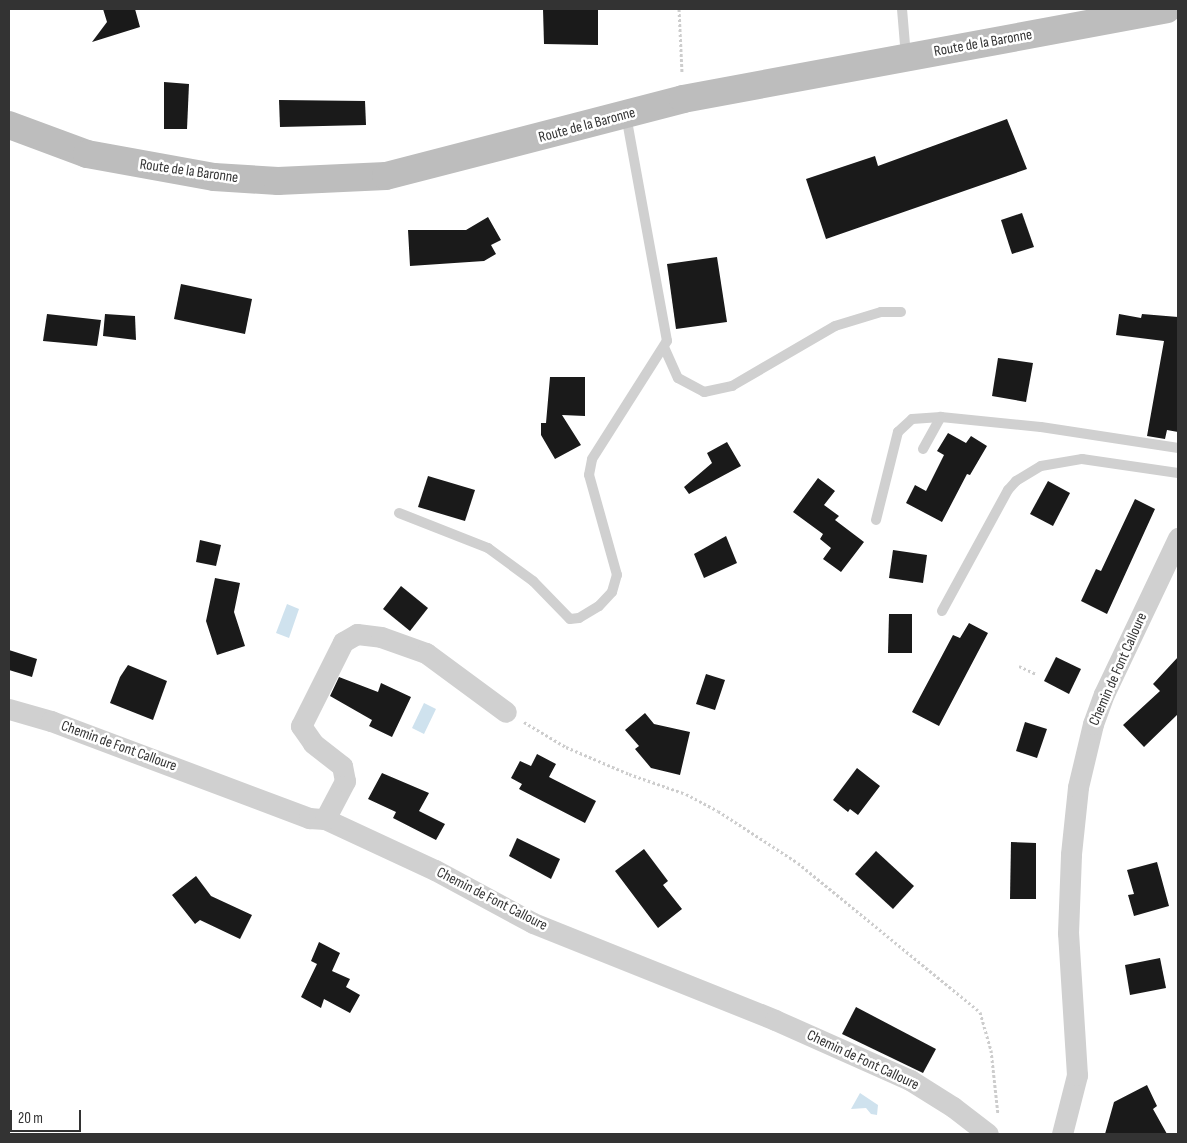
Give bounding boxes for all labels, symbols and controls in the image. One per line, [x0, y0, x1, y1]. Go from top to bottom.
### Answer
street label: Route de la Baronne [932, 26, 1034, 60]
street label: Route de la Baronne [537, 103, 637, 147]
street label: Route de la Baronne [139, 155, 239, 187]
street label: Chemin de Font Calloure [1085, 610, 1151, 728]
street label: Chemin de Font Calloure [59, 717, 179, 775]
street label: Chemin de Font Calloure [434, 863, 550, 935]
street label: Chemin de Font Calloure [804, 1026, 922, 1094]
scale bar [12, 1100, 84, 1132]
text: 20 m [18, 1109, 43, 1128]

